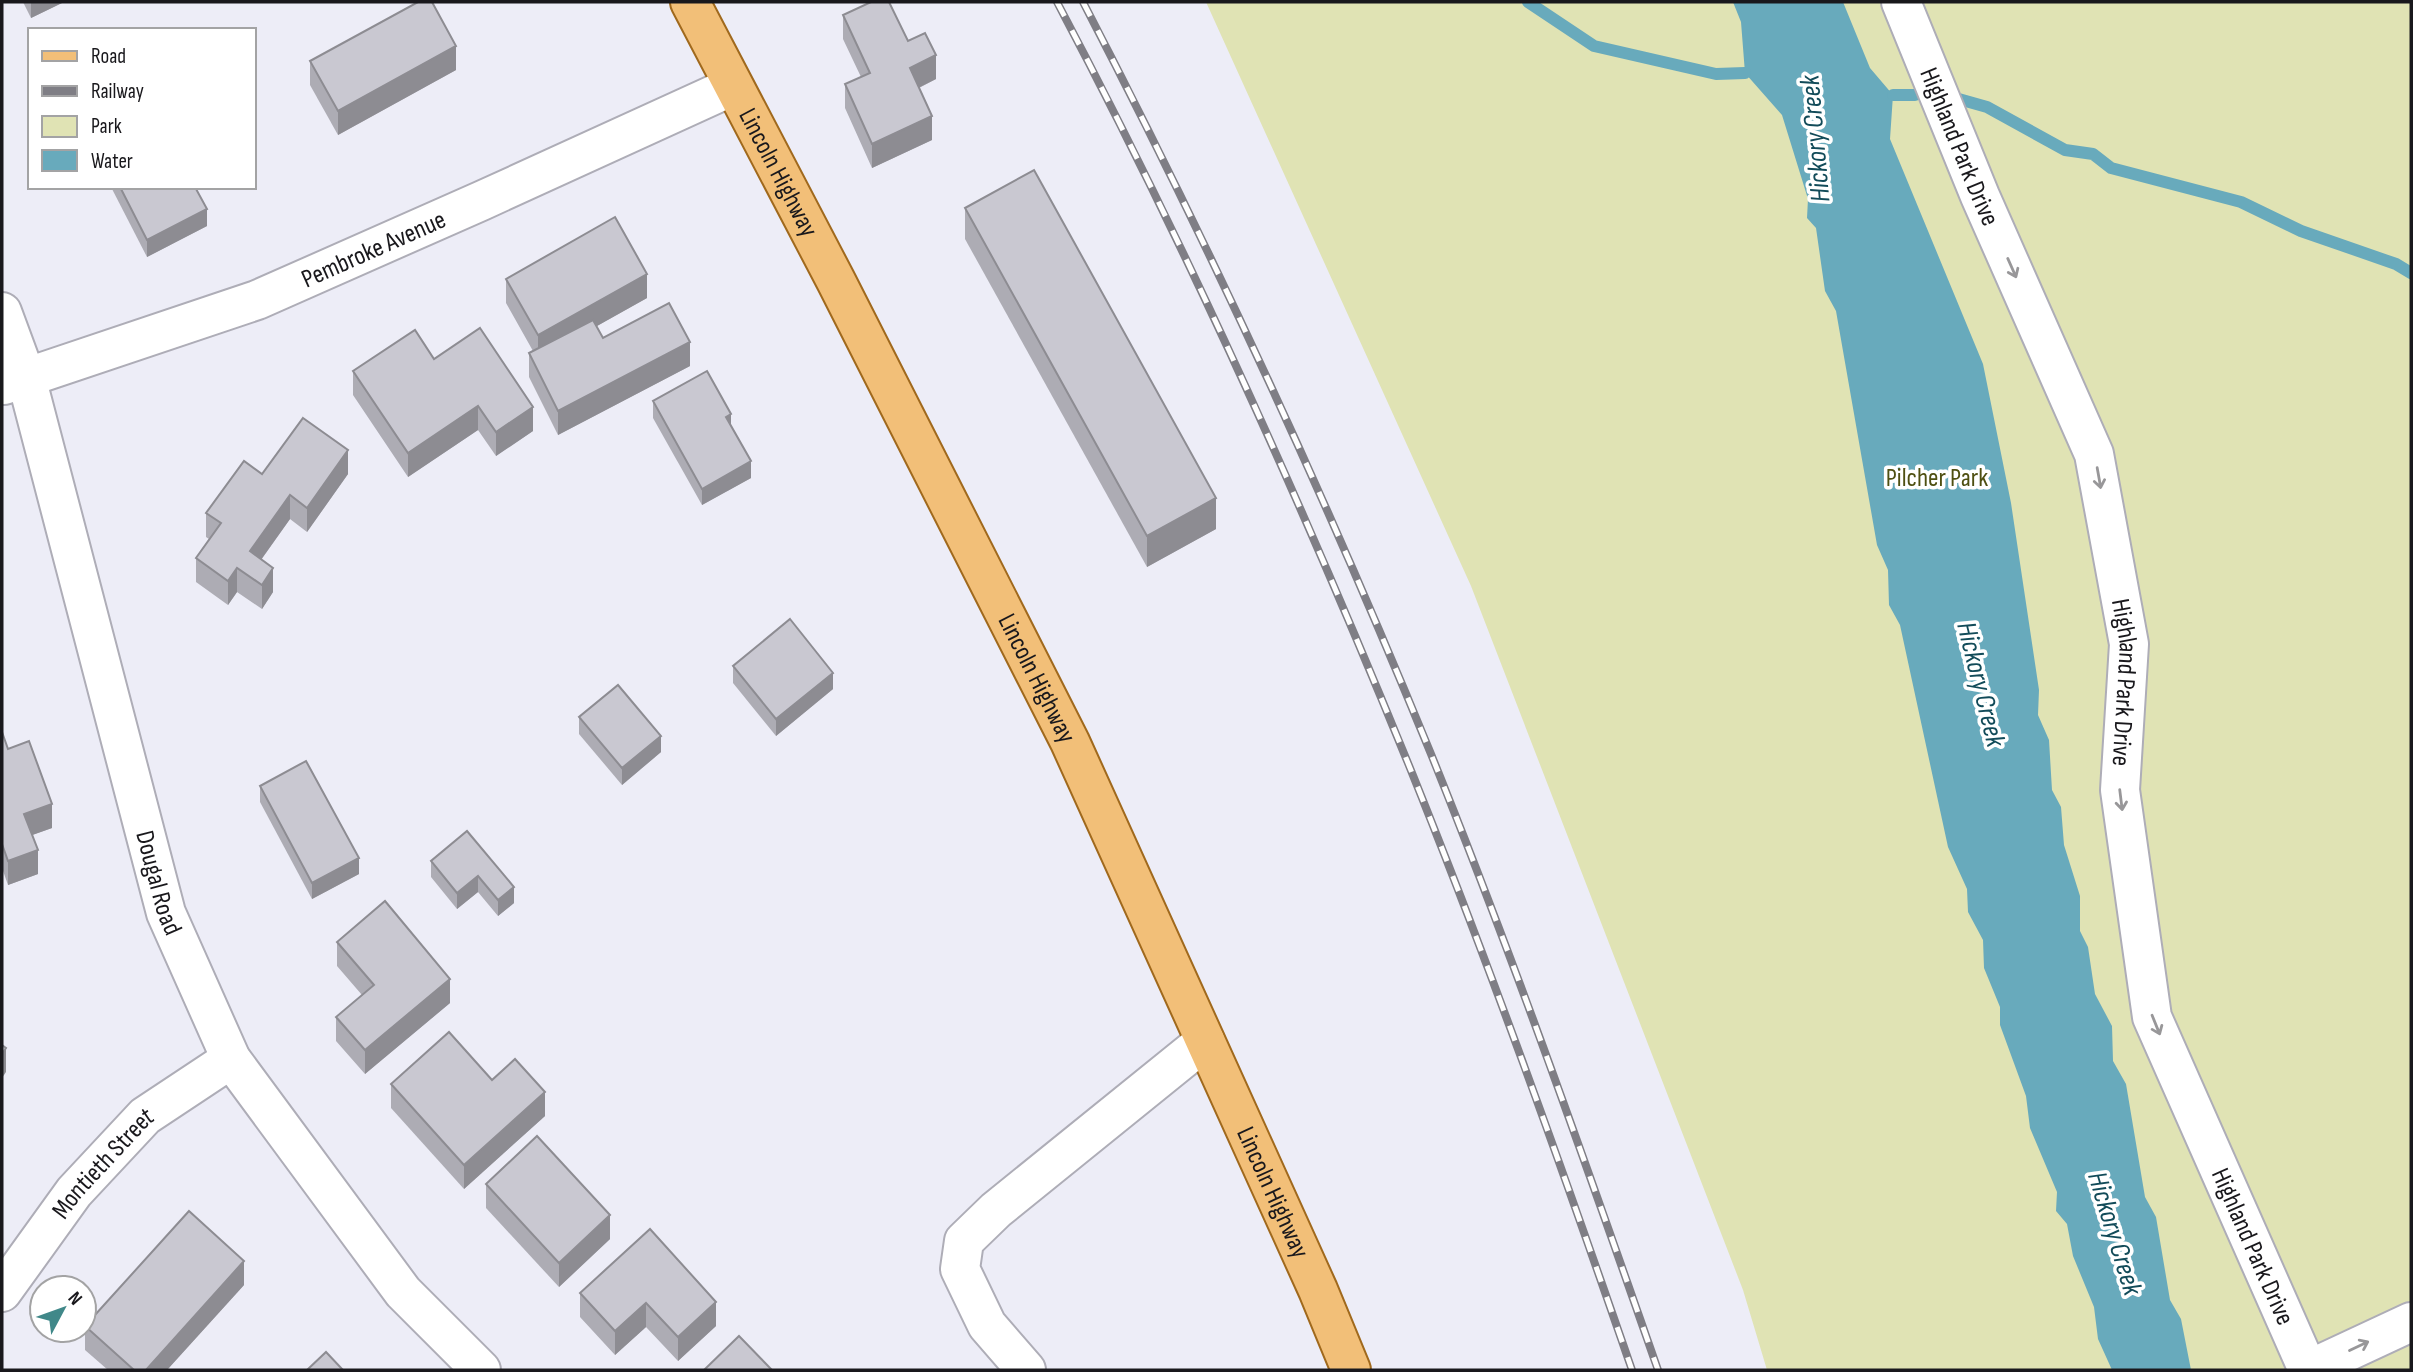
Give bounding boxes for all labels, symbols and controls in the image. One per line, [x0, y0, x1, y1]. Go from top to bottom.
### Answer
legend [28, 28, 256, 189]
text: Road [91, 44, 126, 69]
street label: Highland Park Drive [1912, 63, 2005, 231]
water label: Hickory Creek [1793, 72, 1837, 204]
text: Railway [91, 79, 144, 104]
street label: Lincoln Highway [731, 103, 824, 242]
text: Park [91, 114, 122, 139]
text: Water [91, 149, 133, 174]
street label: Pembroke Avenue [297, 205, 451, 295]
one-way arrow [2006, 257, 2019, 279]
park label: Pilcher Park [1886, 463, 1988, 494]
one-way arrow [2093, 466, 2106, 489]
street label: Highland Park Drive [2104, 596, 2143, 767]
street label: Lincoln Highway [991, 609, 1082, 748]
water label: Hickory Creek [1949, 619, 2012, 752]
one-way arrow [2115, 788, 2128, 811]
street label: Dougal Road [128, 828, 188, 940]
one-way arrow [2150, 1013, 2163, 1035]
street label: Montieth Street [46, 1101, 160, 1225]
street label: Lincoln Highway [1229, 1122, 1315, 1263]
street label: Highland Park Drive [2204, 1164, 2300, 1330]
water label: Hickory Creek [2080, 1168, 2149, 1301]
north arrow [28, 1274, 98, 1344]
text: N [63, 1287, 87, 1310]
one-way arrow [2348, 1339, 2370, 1352]

